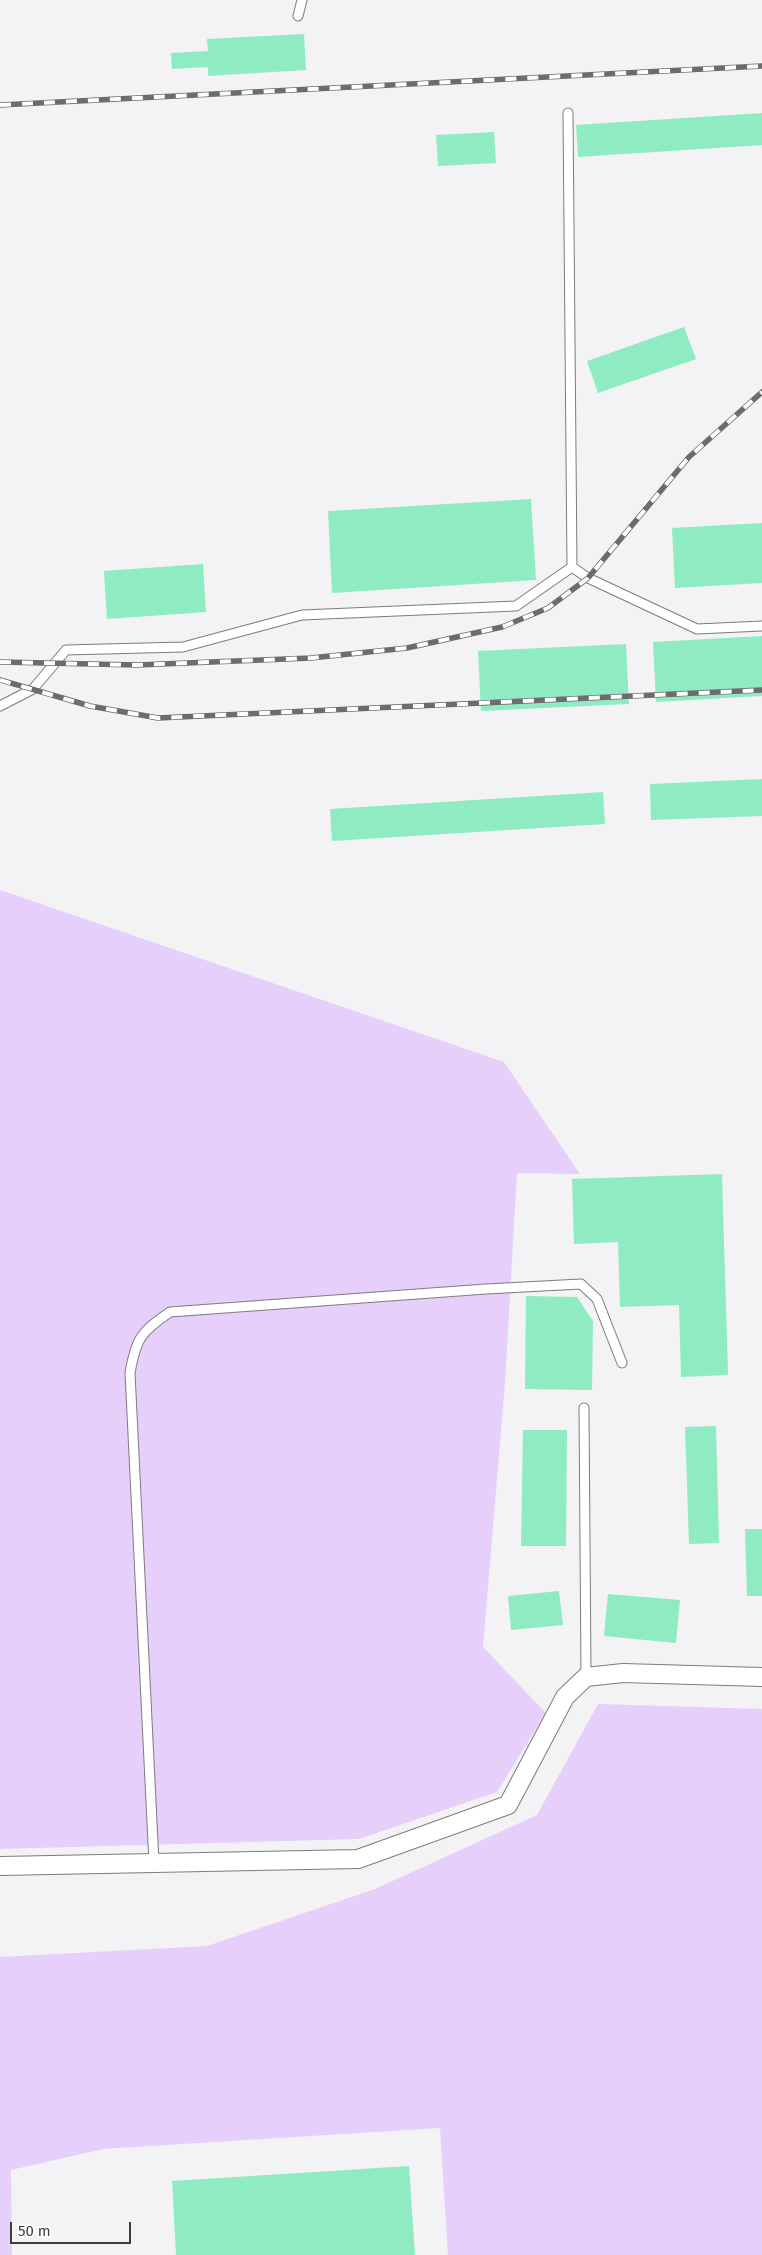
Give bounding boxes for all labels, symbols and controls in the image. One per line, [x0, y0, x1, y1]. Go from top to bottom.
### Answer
scale bar [12, 2212, 134, 2244]
text: 50 m [18, 2222, 51, 2240]

